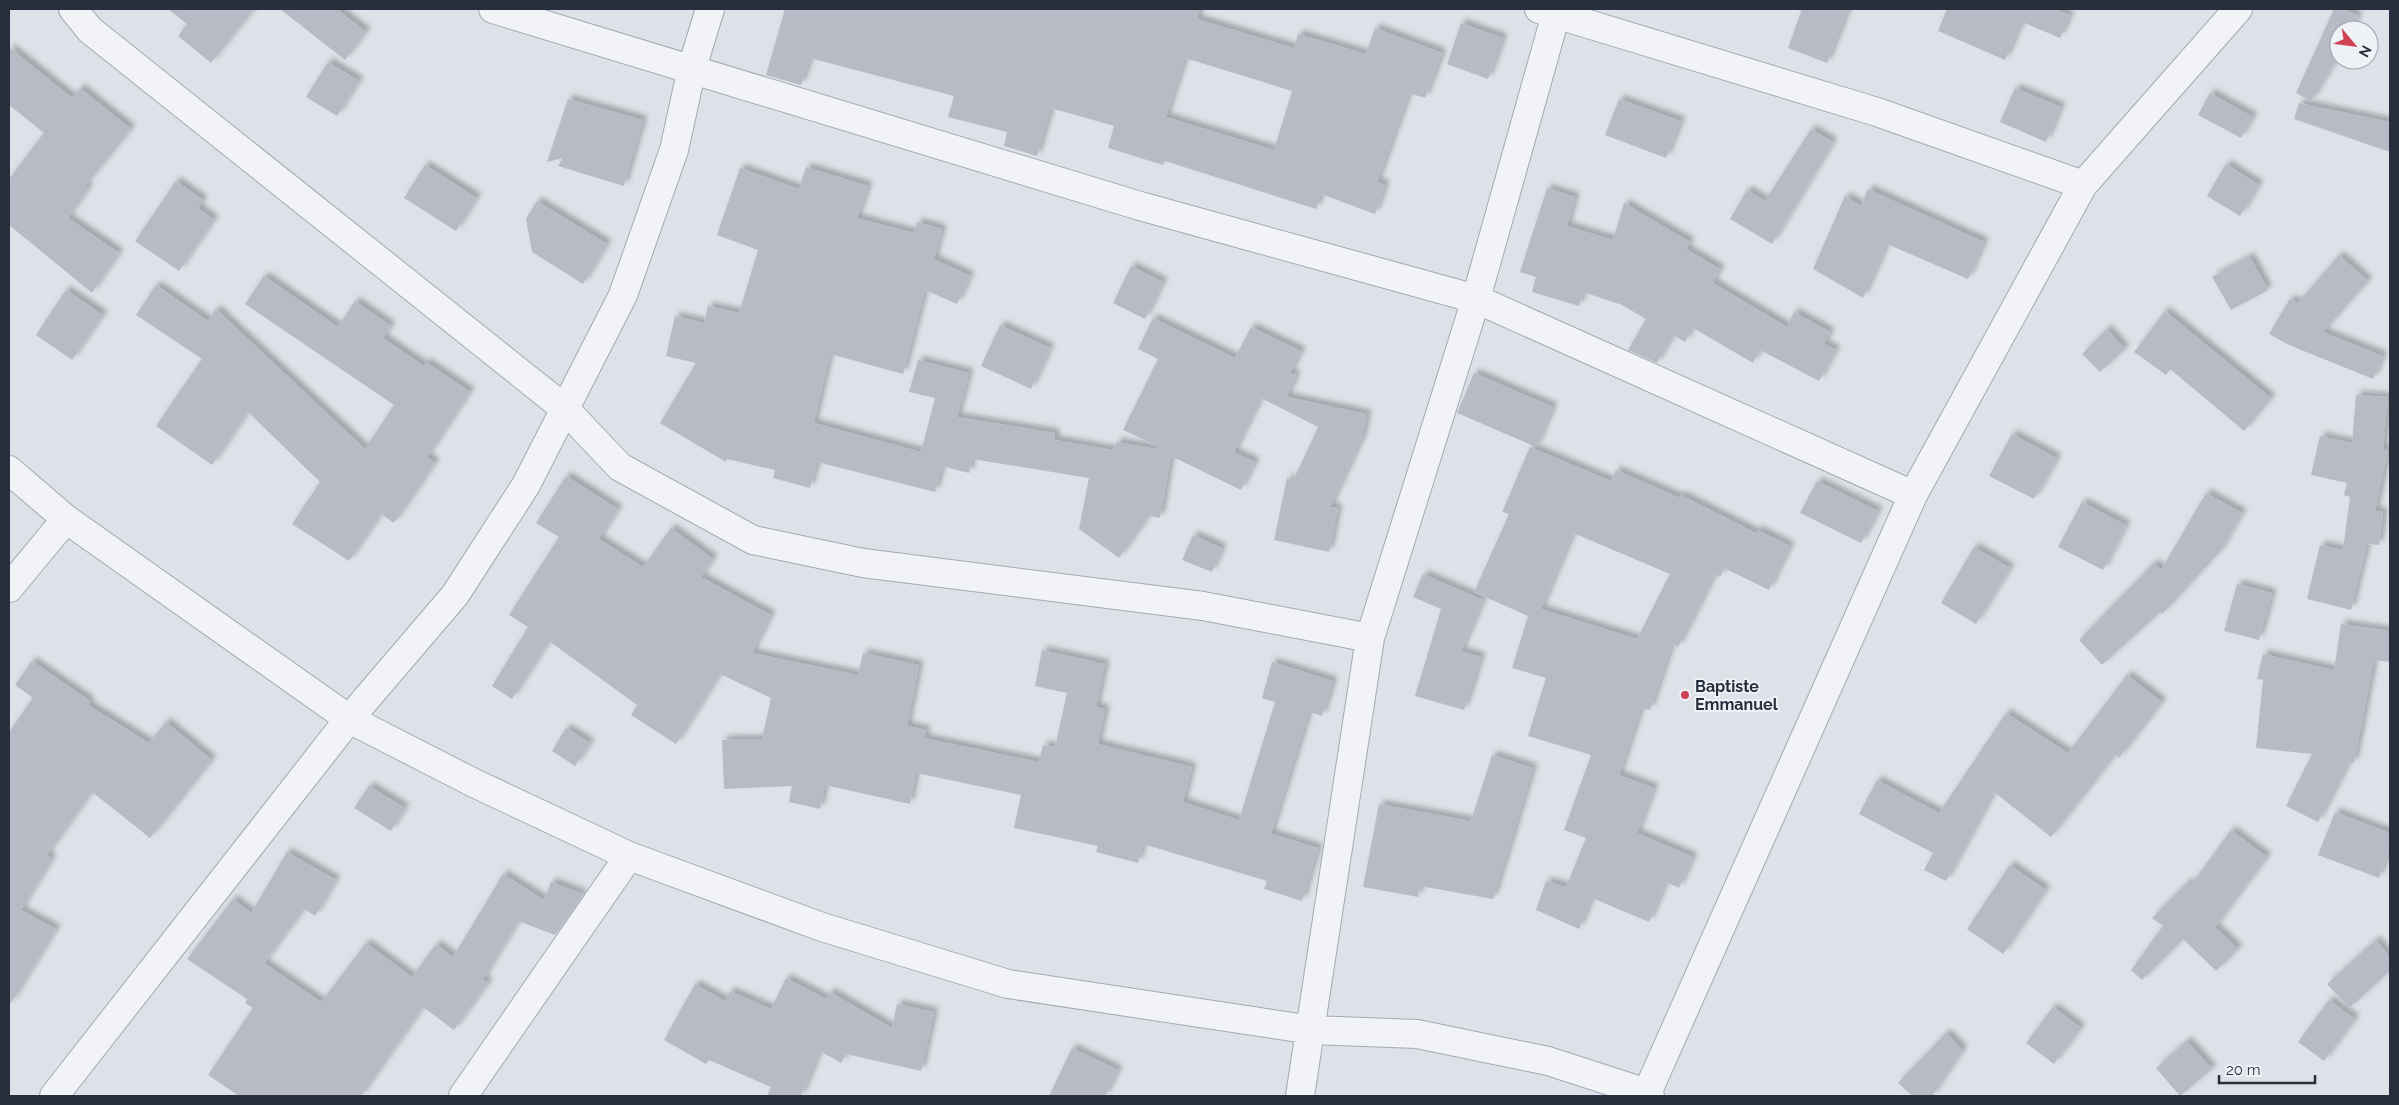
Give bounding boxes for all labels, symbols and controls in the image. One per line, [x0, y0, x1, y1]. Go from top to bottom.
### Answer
north arrow [2329, 20, 2379, 70]
text: N [2356, 43, 2375, 60]
place label: Baptiste Emmanuel [1695, 677, 1779, 714]
marker: Baptiste Emmanuel [1679, 689, 1691, 701]
scale bar [2219, 1052, 2315, 1084]
text: 20 m [2226, 1061, 2261, 1079]

